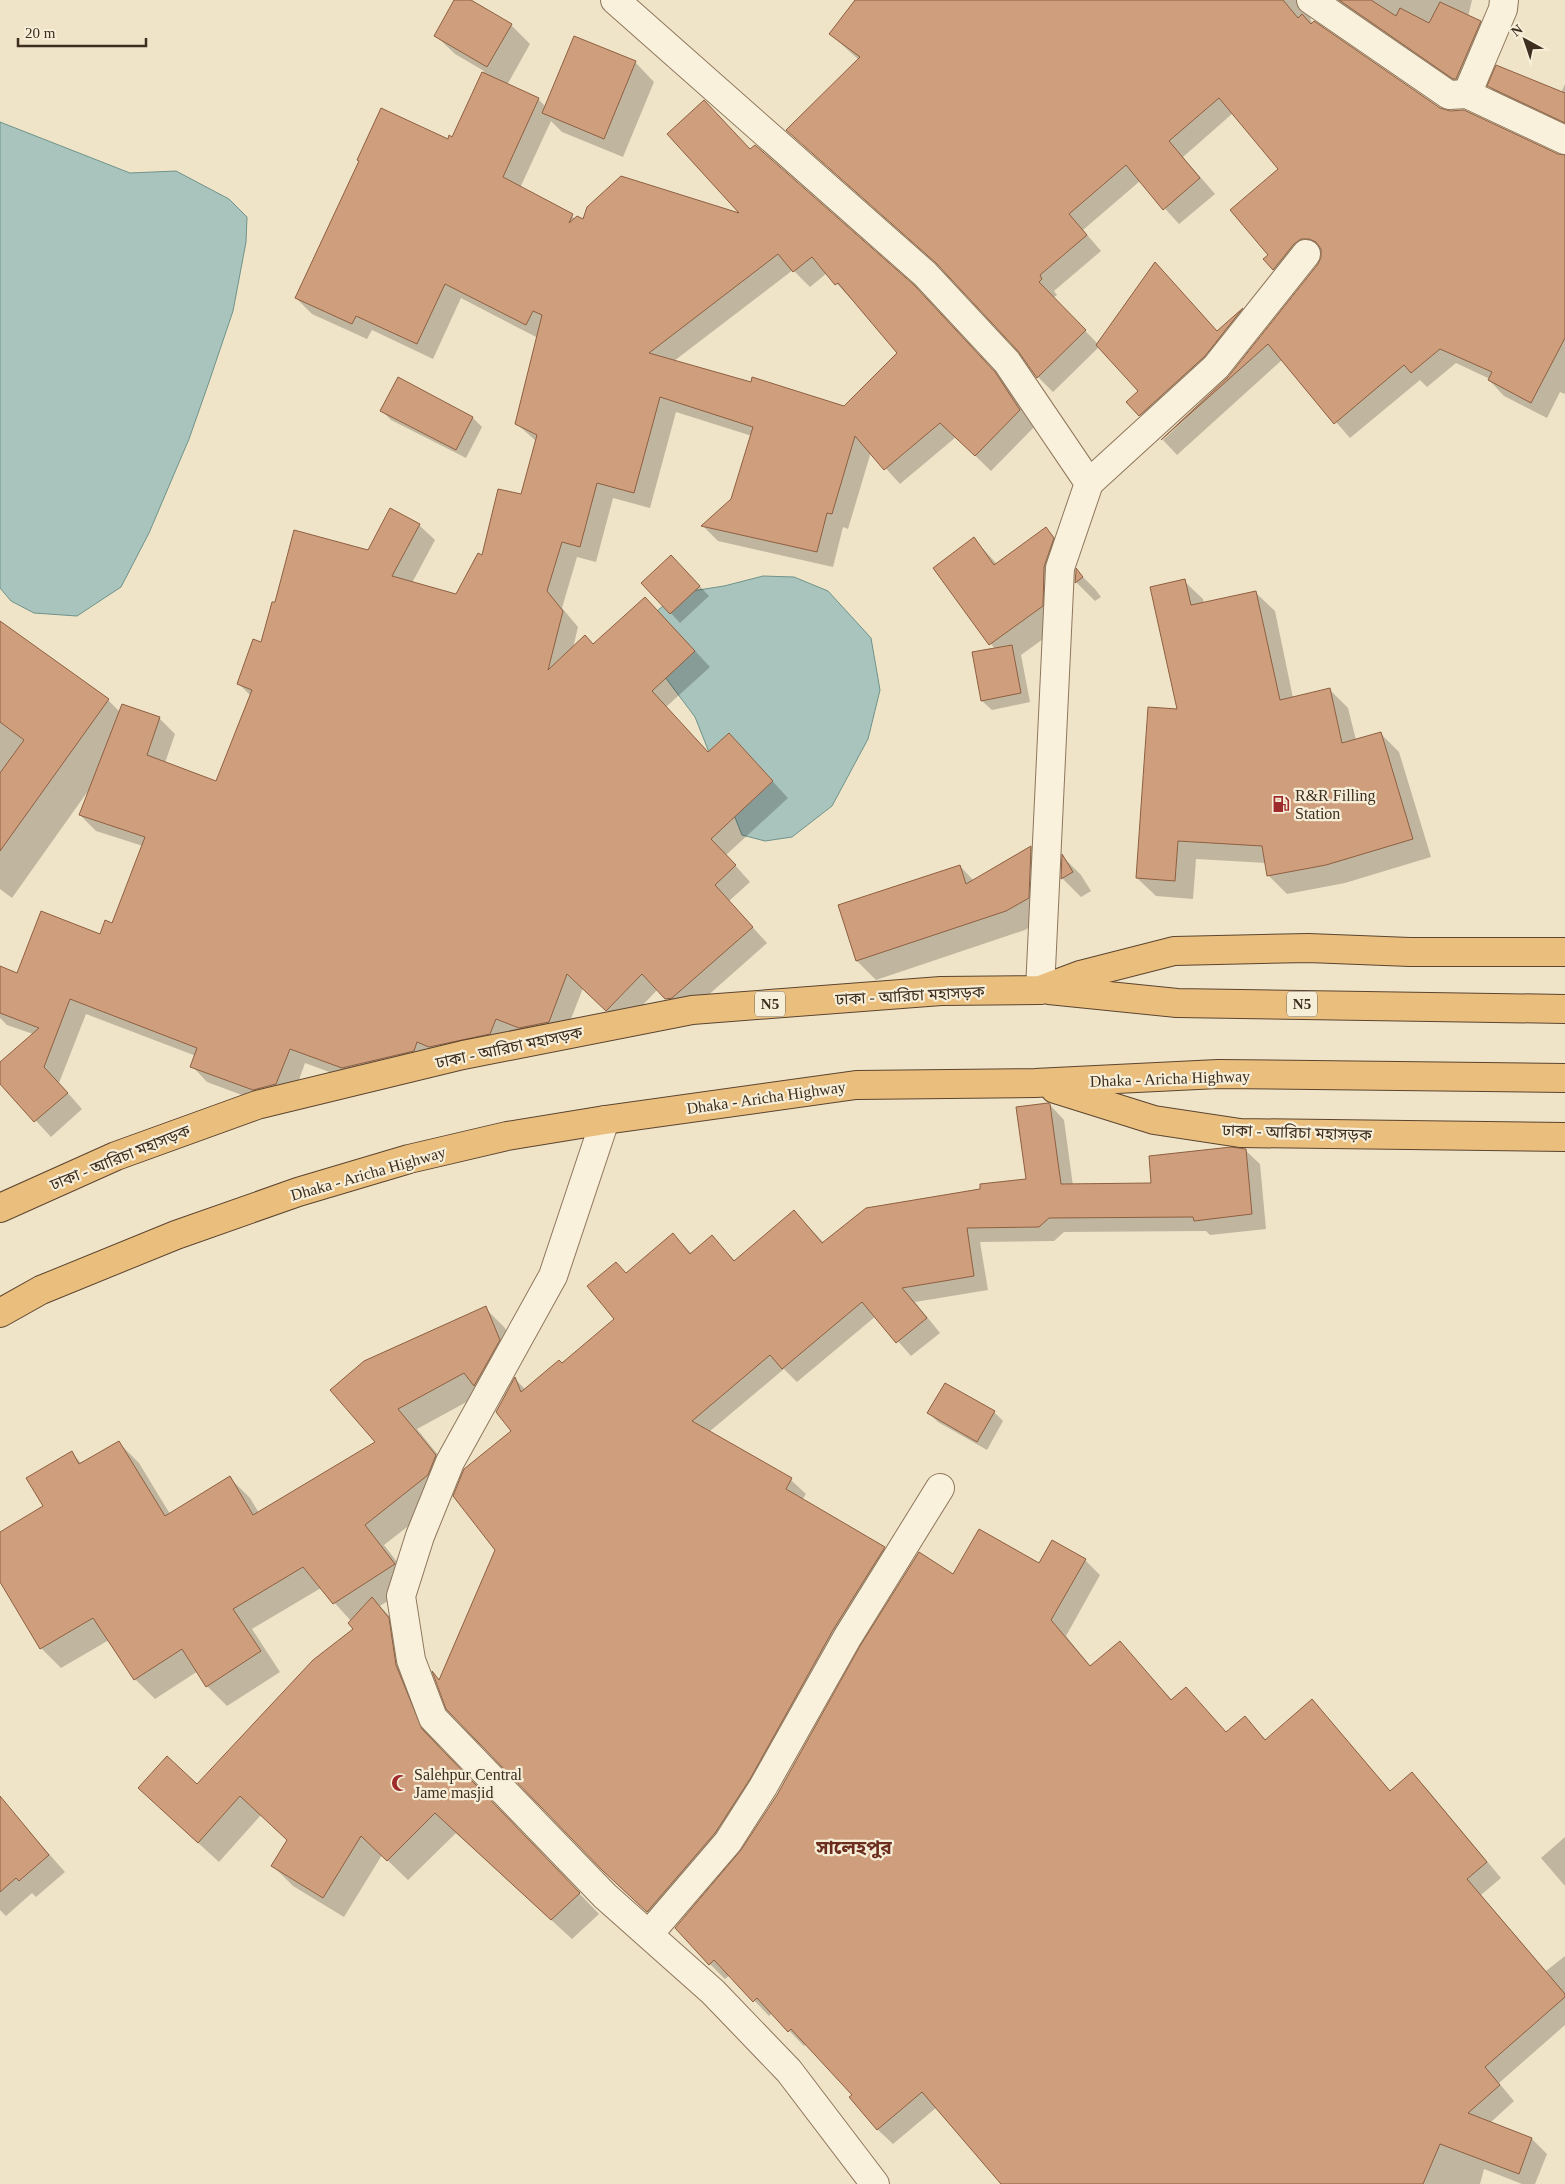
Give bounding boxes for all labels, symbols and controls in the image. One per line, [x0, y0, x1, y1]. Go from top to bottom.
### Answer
scale bar [18, 15, 145, 47]
north arrow [1500, 15, 1550, 65]
text: N [1508, 21, 1526, 39]
text: 20 m [25, 25, 56, 41]
place label: R&R Filling Station [1295, 787, 1375, 822]
fuel station icon: R&R Filling Station [1271, 794, 1291, 814]
street label: ঢাকা - আরিচা মহাসড়ক [834, 982, 986, 1008]
road number: N5 [755, 992, 785, 1016]
road number: N5 [1287, 992, 1317, 1016]
street label: ঢাকা - আরিচা মহাসড়ক [433, 1022, 585, 1072]
street label: Dhaka - Aricha Highway [1090, 1067, 1250, 1091]
street label: Dhaka - Aricha Highway [685, 1078, 847, 1118]
street label: ঢাকা - আরিচা মহাসড়ক [46, 1120, 194, 1194]
street label: ঢাকা - আরিচা মহাসড়ক [1221, 1120, 1373, 1144]
street label: Dhaka - Aricha Highway [289, 1143, 448, 1205]
place label: Salehpur Central Jame masjid [414, 1766, 523, 1802]
mosque icon: Salehpur Central Jame masjid [390, 1773, 410, 1793]
district label: সালেহপুর [815, 1837, 892, 1859]

